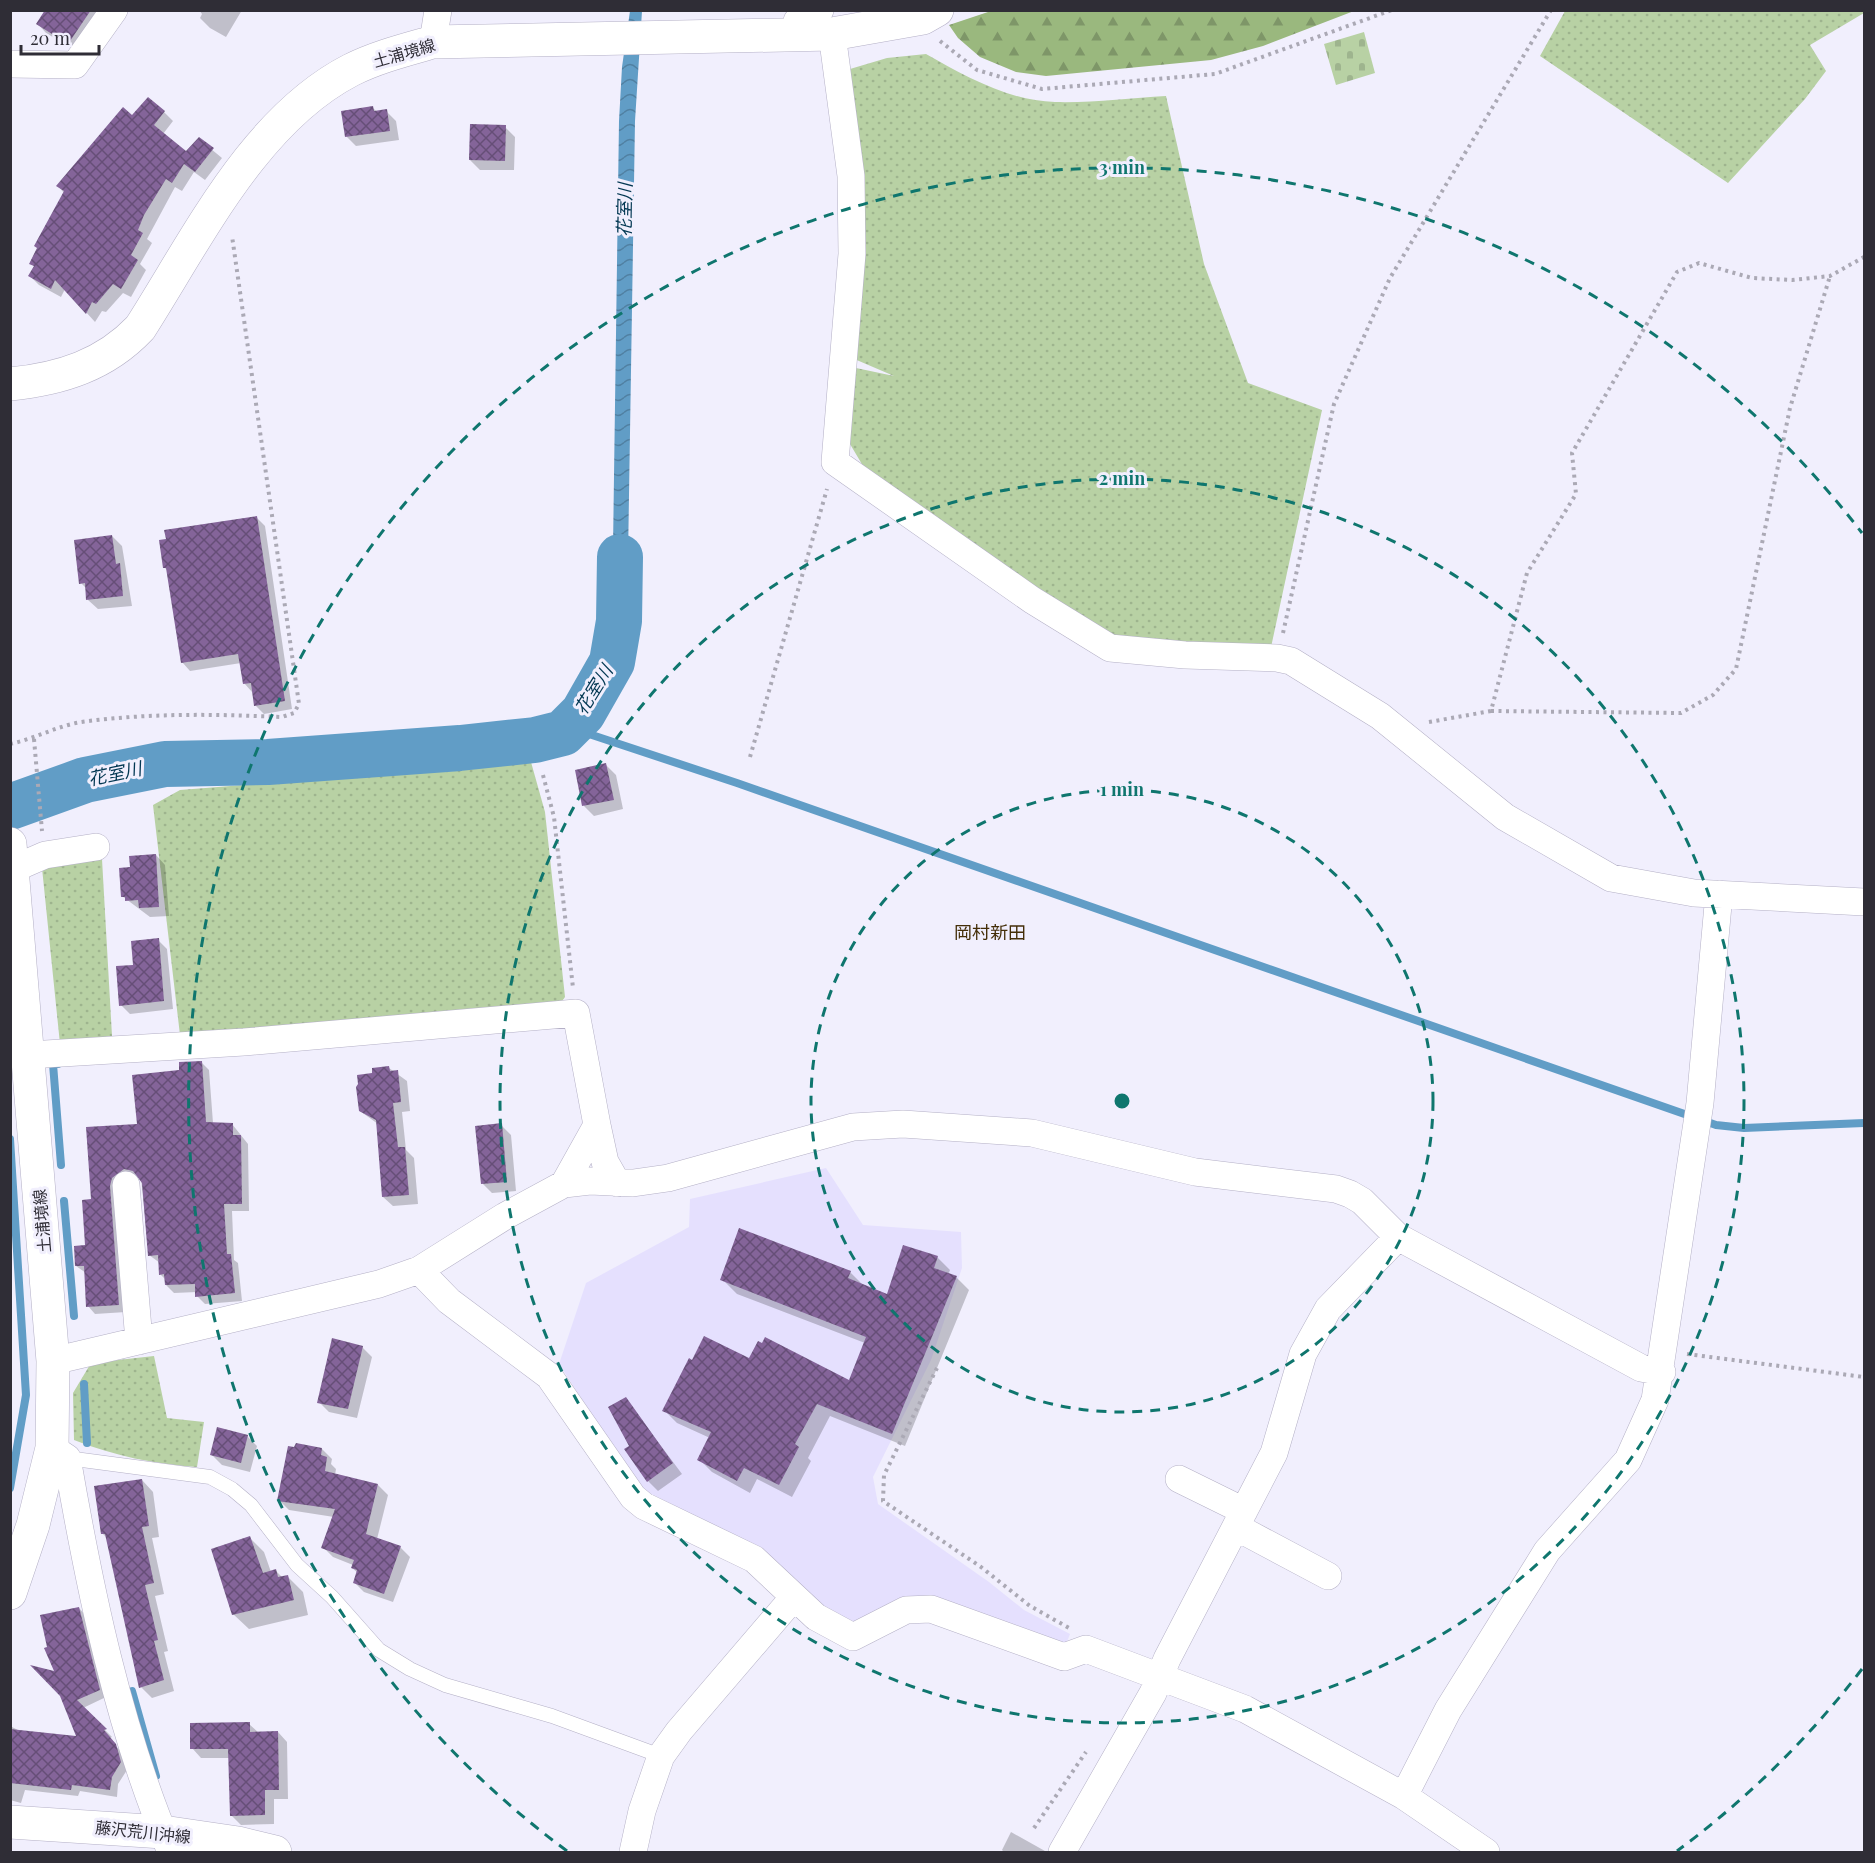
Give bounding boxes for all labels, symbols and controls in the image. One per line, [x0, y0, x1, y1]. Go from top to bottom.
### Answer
scale bar [21, 18, 99, 56]
text: 20 m [30, 26, 70, 50]
street label: 土浦境線 [370, 34, 438, 71]
text: 3 min [1099, 155, 1145, 179]
water label: 花室川 [612, 181, 637, 237]
text: 2 min [1099, 466, 1145, 490]
water label: 花室川 [569, 659, 619, 719]
water label: 花室川 [86, 755, 146, 790]
text: 1 min [1100, 777, 1144, 801]
district label: 岡村新田 [954, 920, 1026, 944]
centre of rings [1112, 1091, 1132, 1111]
street label: 土浦境線 [28, 1188, 55, 1254]
street label: 藤沢荒川沖線 [94, 1816, 192, 1847]

